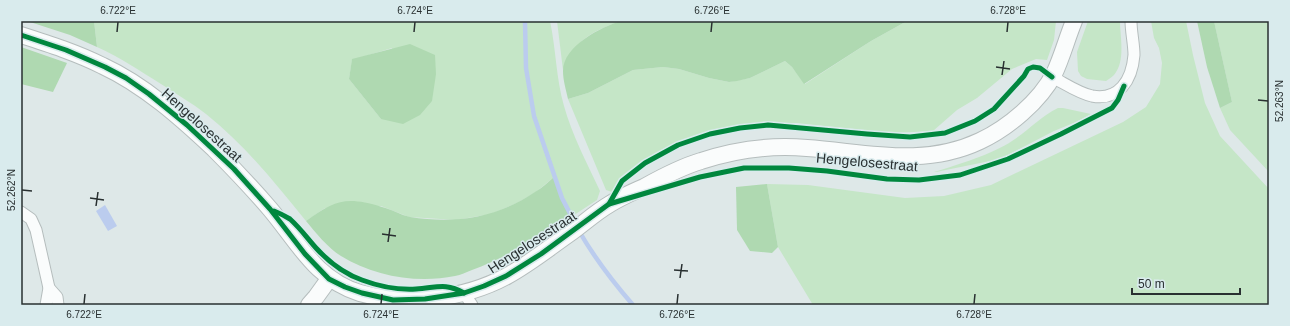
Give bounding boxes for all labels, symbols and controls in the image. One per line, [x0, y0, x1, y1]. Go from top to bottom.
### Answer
text: 6.722°E [100, 5, 136, 16]
text: 6.724°E [397, 5, 433, 16]
text: 6.726°E [694, 5, 730, 16]
text: 6.728°E [990, 5, 1026, 16]
text: 52.263°N [1274, 80, 1285, 122]
street label: Hengelosestraat [159, 85, 245, 165]
street label: Hengelosestraat [816, 150, 919, 174]
text: 52.262°N [6, 169, 17, 211]
street label: Hengelosestraat [485, 207, 579, 276]
scale bar [1132, 270, 1240, 296]
text: 50 m [1138, 277, 1165, 291]
text: 6.722°E [66, 309, 102, 320]
text: 6.724°E [363, 309, 399, 320]
text: 6.726°E [659, 309, 695, 320]
text: 6.728°E [956, 309, 992, 320]

